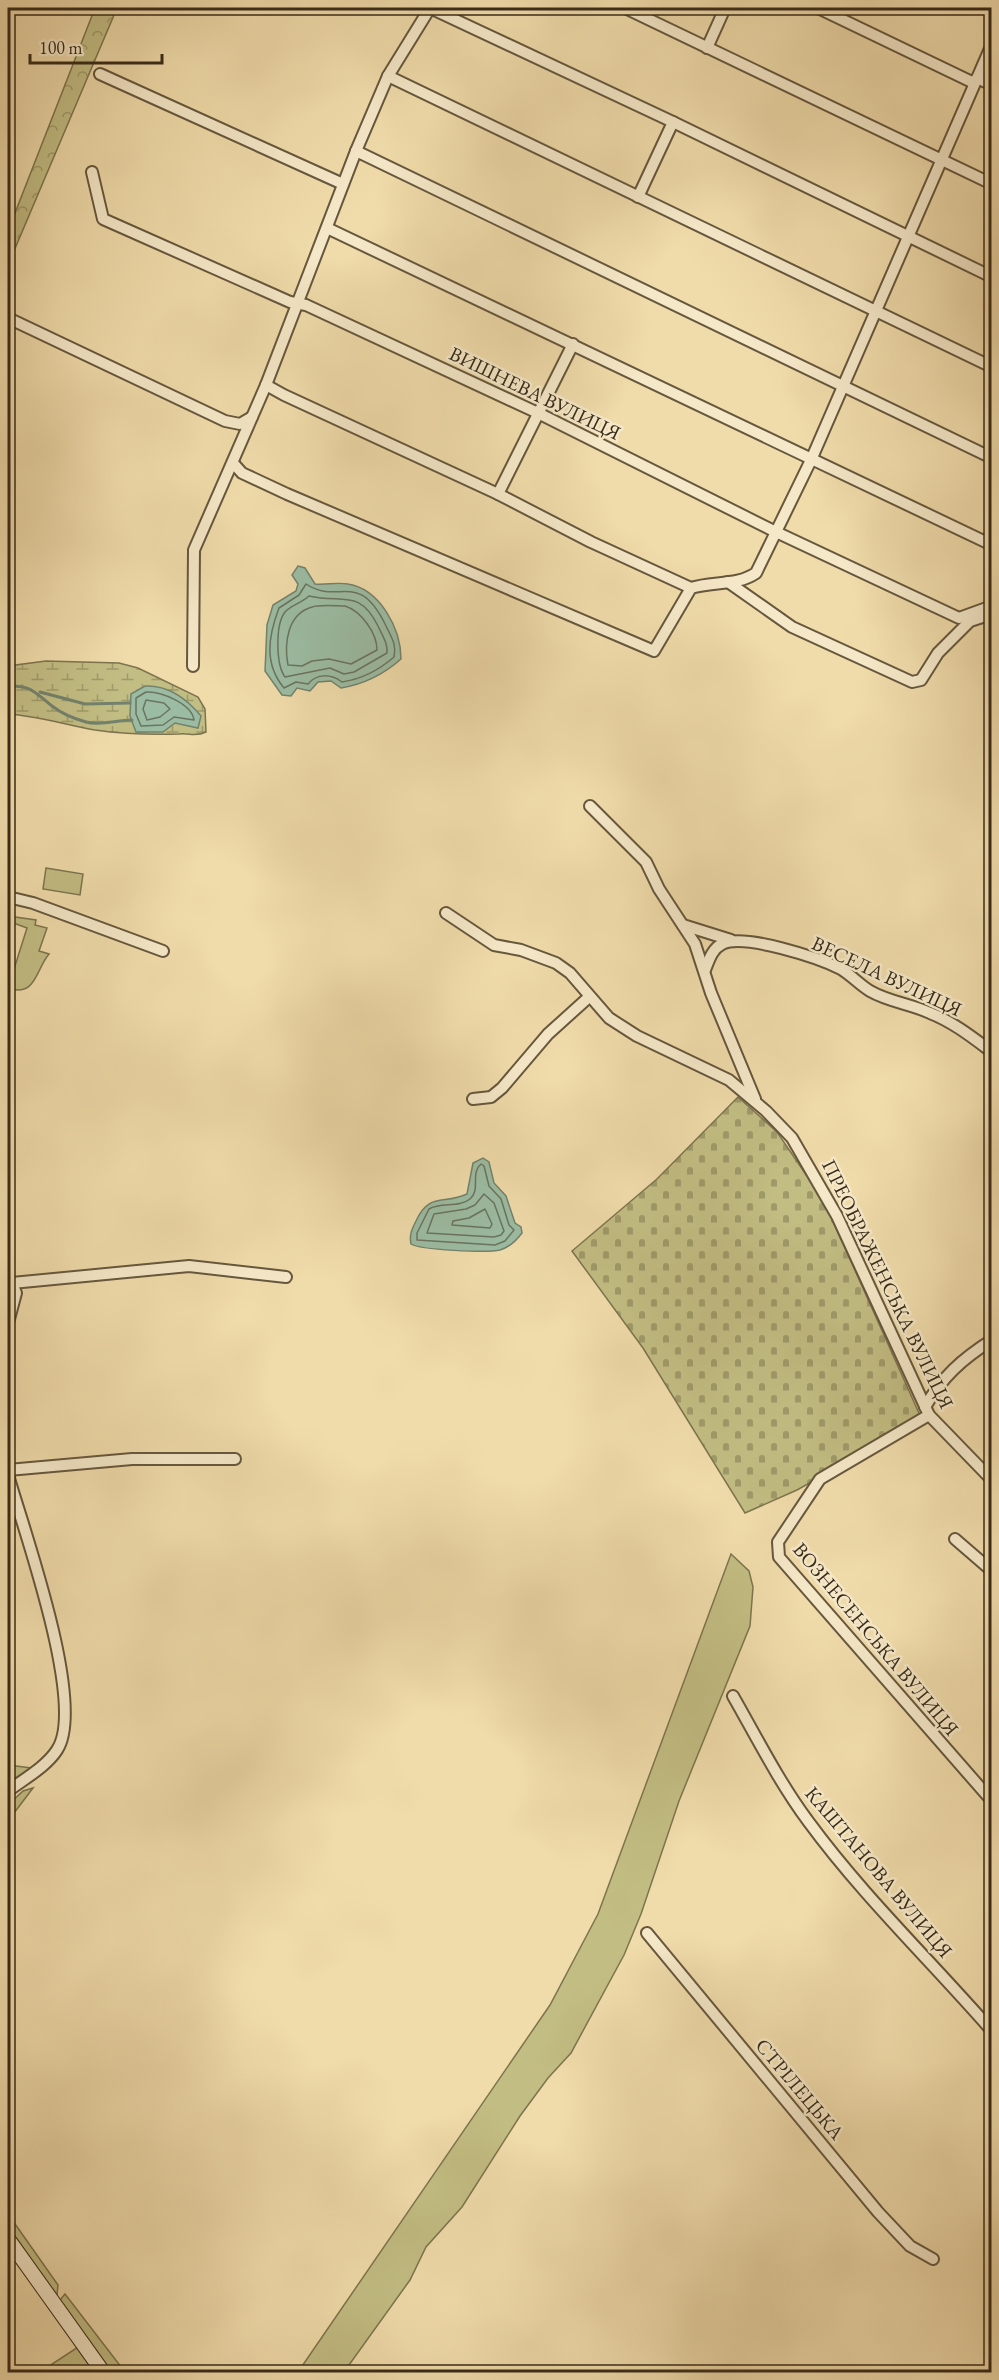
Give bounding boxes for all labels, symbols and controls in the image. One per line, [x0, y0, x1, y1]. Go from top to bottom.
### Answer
scale bar [30, 27, 162, 65]
text: 100 m [39, 36, 83, 59]
street label: ВИШНЕВА ВУЛИЦЯ [445, 340, 625, 446]
street label: ВЕСЕЛА ВУЛИЦЯ [808, 930, 966, 1022]
street label: ПРЕОБРАЖЕНСЬКА ВУЛИЦЯ [816, 1155, 960, 1413]
street label: ВОЗНЕСЕНСЬКА ВУЛИЦЯ [787, 1537, 965, 1741]
street label: КАШТАНОВА ВУЛИЦЯ [800, 1781, 958, 1963]
street label: СТРІЛЕЦЬКА [750, 2033, 850, 2145]

